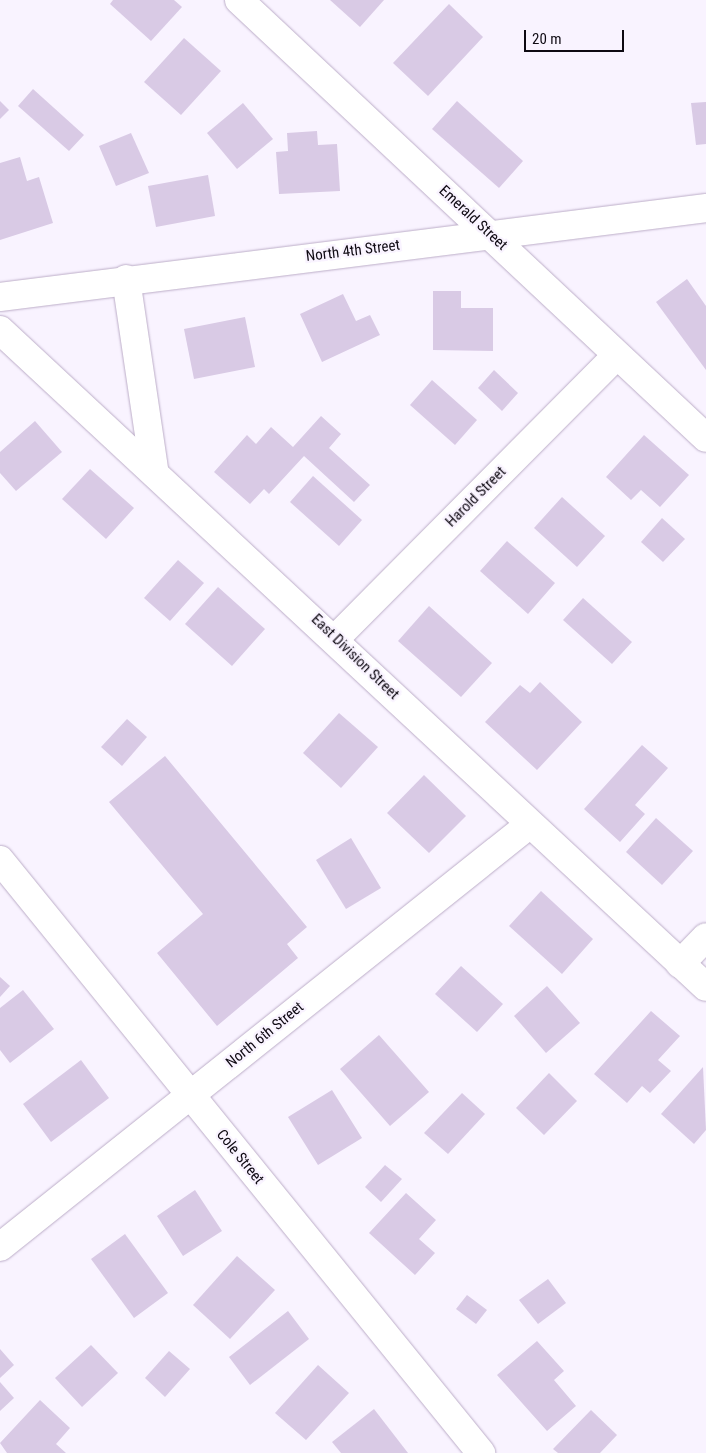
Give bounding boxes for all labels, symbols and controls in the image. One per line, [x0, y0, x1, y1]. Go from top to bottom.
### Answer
scale bar [526, 20, 626, 52]
text: 20 m [532, 30, 562, 48]
street label: Emerald Street [435, 182, 511, 254]
street label: North 4th Street [305, 236, 401, 266]
street label: Harold Street [442, 463, 510, 531]
street label: East Division Street [307, 611, 403, 703]
street label: North 6th Street [223, 998, 307, 1072]
street label: Cole Street [213, 1126, 267, 1188]

